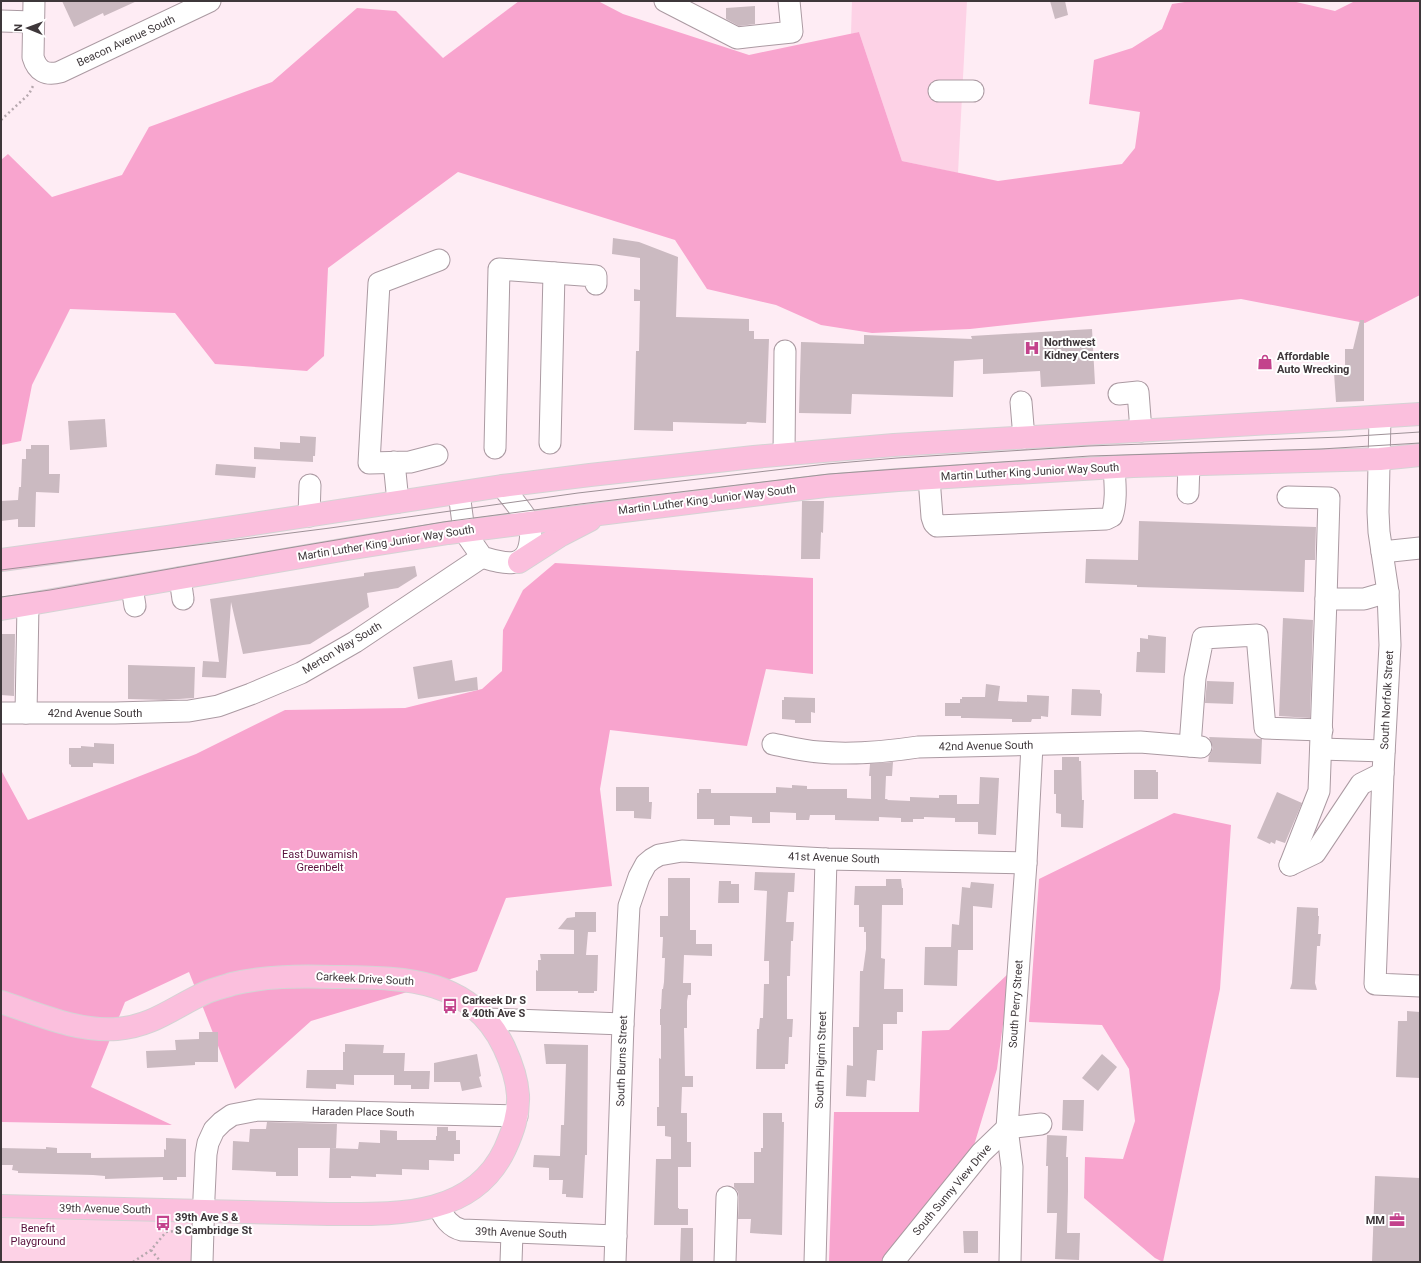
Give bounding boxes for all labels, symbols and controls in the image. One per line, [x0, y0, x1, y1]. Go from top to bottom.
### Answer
north arrow [8, 8, 48, 48]
street label: Beacon Avenue South [75, 13, 177, 69]
text: N [12, 24, 25, 32]
place label: Northwest Kidney Centers [1044, 336, 1119, 362]
hospital icon: Northwest Kidney Centers [1023, 339, 1041, 357]
place label: Affordable Auto Wrecking [1277, 350, 1349, 376]
shop icon: Affordable Auto Wrecking [1256, 353, 1274, 371]
street label: Martin Luther King Junior Way South [941, 461, 1119, 483]
street label: Martin Luther King Junior Way South [618, 483, 796, 517]
street label: Martin Luther King Junior Way South [297, 523, 475, 563]
street label: Merton Way South [300, 619, 384, 677]
street label: South Norfolk Street [1378, 650, 1396, 750]
street label: 42nd Avenue South [48, 707, 142, 720]
street label: 42nd Avenue South [939, 739, 1033, 753]
park label: East Duwamish Greenbelt [282, 848, 358, 874]
street label: 41st Avenue South [788, 850, 880, 866]
street label: South Perry Street [1006, 959, 1026, 1049]
street label: Carkeek Drive South [316, 970, 414, 988]
place label: Carkeek Dr S & 40th Ave S [462, 994, 526, 1020]
bus stop icon: Carkeek Dr S & 40th Ave S [441, 997, 459, 1015]
street label: South Pilgrim Street [813, 1011, 829, 1109]
street label: South Burns Street [614, 1015, 630, 1107]
street label: Haraden Place South [312, 1105, 414, 1119]
street label: South Sunny View Drive [910, 1142, 994, 1238]
street label: 39th Avenue South [59, 1202, 151, 1216]
place label: 39th Ave S & S Cambridge St [175, 1211, 252, 1237]
office icon: MM [1388, 1211, 1406, 1229]
bus stop icon: 39th Ave S & S Cambridge St [154, 1214, 172, 1232]
place label: MM [1366, 1214, 1385, 1227]
park label: Benefit Playground [10, 1222, 66, 1248]
street label: 39th Avenue South [475, 1225, 567, 1241]

